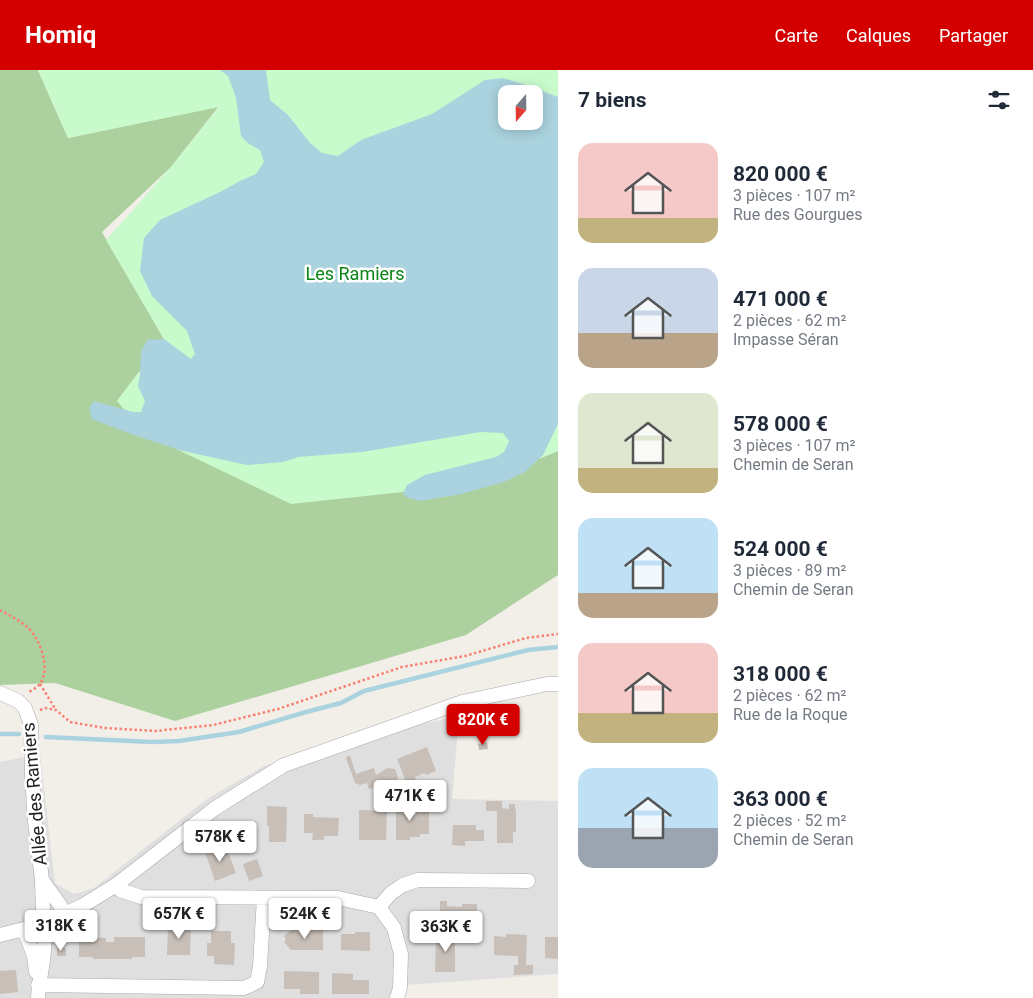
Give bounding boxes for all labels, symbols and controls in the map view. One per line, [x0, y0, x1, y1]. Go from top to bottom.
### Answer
text: Homiq [25, 21, 96, 49]
text: Carte [775, 25, 818, 46]
text: Calques [846, 25, 911, 46]
text: Partager [939, 25, 1008, 46]
north arrow [498, 85, 542, 130]
map controls [498, 85, 543, 130]
icon: filters [985, 86, 1013, 114]
text: 7 biens [578, 88, 647, 112]
text: 820 000 € [733, 162, 828, 186]
icon: home [618, 163, 678, 223]
text: 3 pièces · 107 m² [733, 186, 855, 205]
text: Rue des Gourgues [733, 205, 863, 224]
park label: Les Ramiers [306, 263, 404, 284]
text: 471 000 € [733, 287, 828, 311]
icon: home [618, 288, 678, 348]
text: 2 pièces · 62 m² [733, 311, 846, 330]
text: Impasse Séran [733, 330, 839, 349]
text: 578 000 € [733, 412, 828, 436]
icon: home [618, 413, 678, 473]
text: 3 pièces · 107 m² [733, 436, 855, 455]
text: Chemin de Seran [733, 455, 854, 474]
text: 524 000 € [733, 537, 828, 561]
icon: home [618, 538, 678, 598]
text: 3 pièces · 89 m² [733, 561, 846, 580]
text: Chemin de Seran [733, 580, 854, 599]
text: 318 000 € [733, 662, 828, 686]
icon: home [618, 663, 678, 723]
text: 2 pièces · 62 m² [733, 686, 846, 705]
pin: 820K € [442, 704, 524, 746]
text: Rue de la Roque [733, 705, 848, 724]
text: 820K € [458, 710, 508, 729]
street label: Allée des Ramiers [17, 722, 51, 866]
pin: 471K € [369, 780, 451, 822]
text: 471K € [385, 786, 435, 805]
text: 363 000 € [733, 787, 828, 811]
icon: home [618, 788, 678, 848]
text: 2 pièces · 52 m² [733, 811, 846, 830]
pin: 578K € [179, 820, 261, 863]
text: 578K € [195, 827, 245, 846]
text: Chemin de Seran [733, 830, 854, 849]
pin: 657K € [138, 898, 220, 940]
pin: 524K € [264, 898, 346, 940]
text: 657K € [154, 904, 204, 923]
text: 524K € [280, 904, 330, 923]
pin: 318K € [20, 910, 102, 952]
pin: 363K € [405, 910, 487, 953]
text: 318K € [36, 916, 86, 935]
text: 363K € [421, 917, 471, 936]

